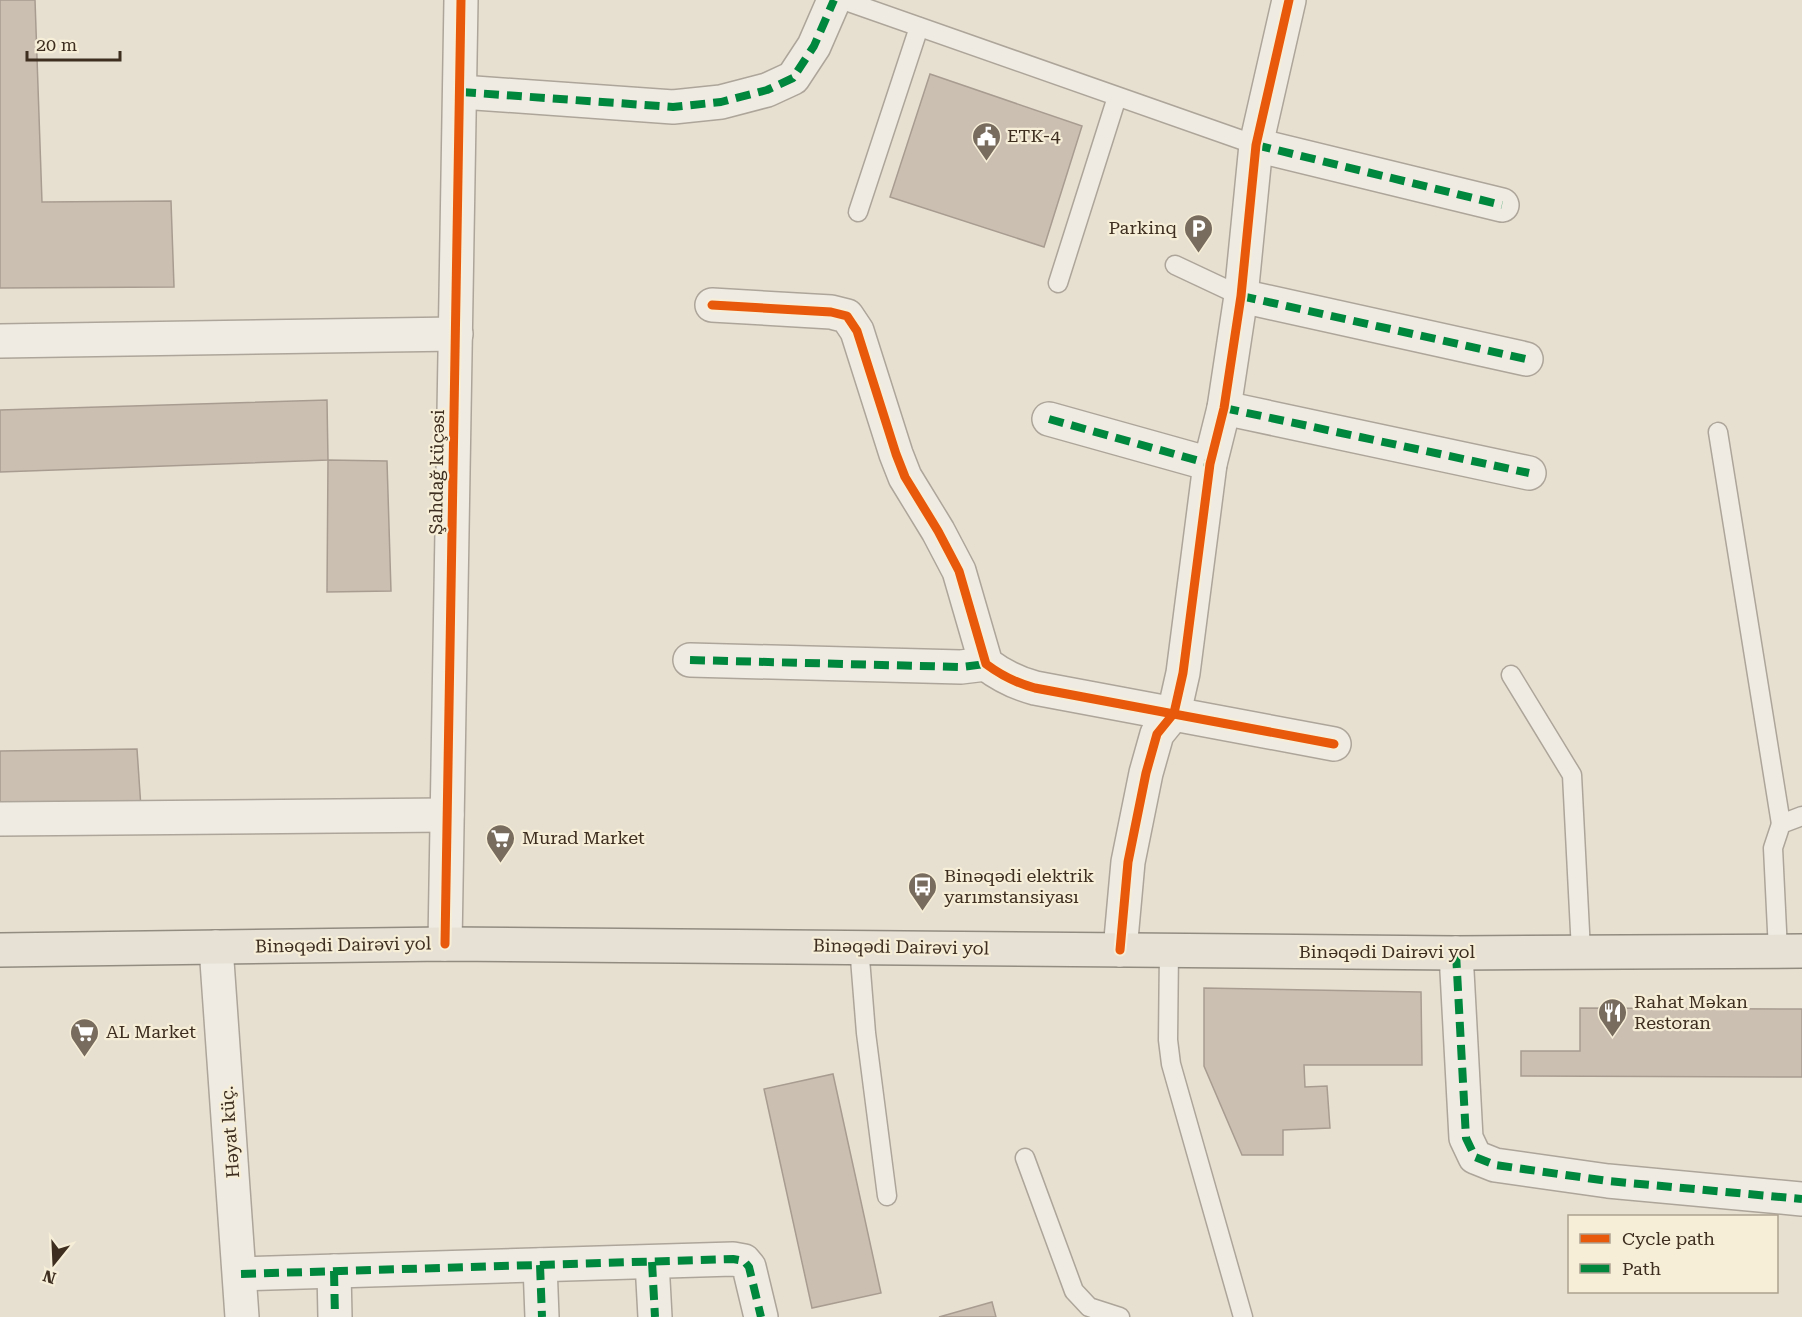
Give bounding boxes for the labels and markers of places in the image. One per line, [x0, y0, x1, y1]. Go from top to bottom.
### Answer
public building icon: ETK-4 [970, 120, 1002, 162]
place label: ETK-4 [1007, 125, 1061, 146]
parking icon: Parkinq [1182, 212, 1214, 254]
place label: Parkinq [1109, 217, 1178, 238]
supermarket icon: Murad Market [485, 822, 517, 864]
place label: Murad Market [522, 827, 645, 848]
place label: Binəqədi elektrik yarımstansiyası [944, 865, 1094, 907]
bus stop icon: Binəqədi elektrik yarımstansiyası [907, 870, 939, 912]
place label: Rahat Məkan Restoran [1634, 991, 1748, 1033]
restaurant icon: Rahat Məkan Restoran [1597, 996, 1629, 1038]
supermarket icon: AL Market [69, 1016, 101, 1058]
place label: AL Market [106, 1021, 196, 1042]

